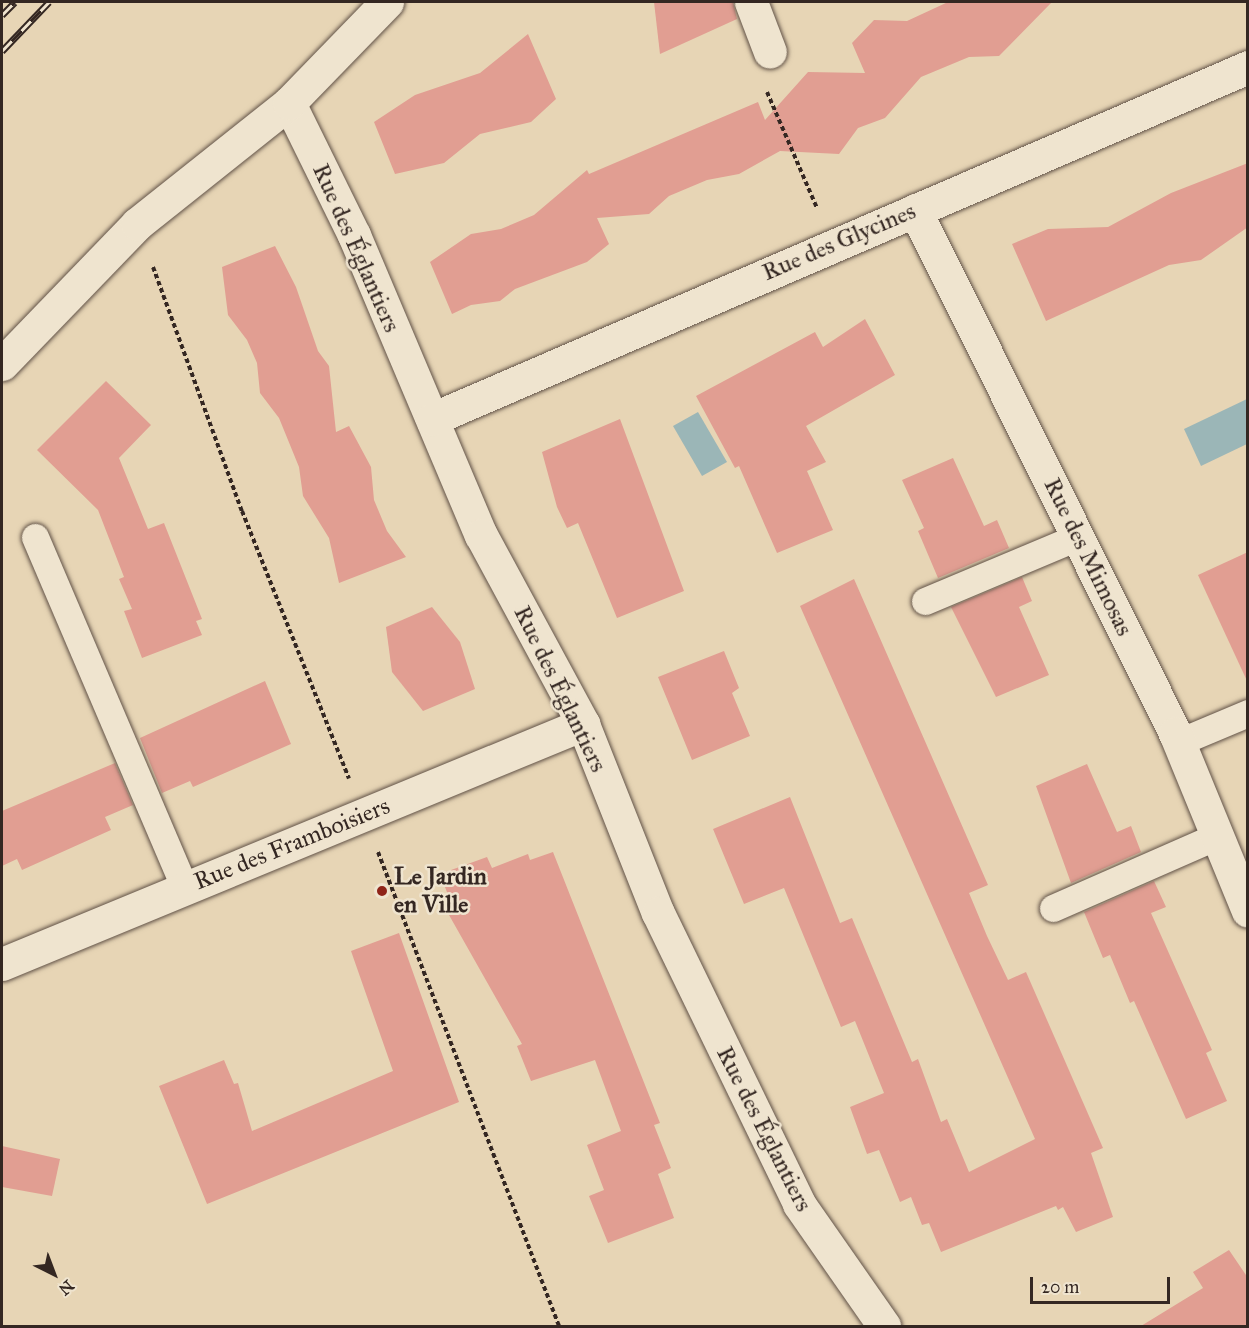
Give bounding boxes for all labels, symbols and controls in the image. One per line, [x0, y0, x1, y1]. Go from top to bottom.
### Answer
street label: Rue des Églantiers [306, 159, 406, 337]
street label: Rue des Glycines [758, 197, 920, 287]
street label: Rue des Mimosas [1037, 473, 1139, 641]
street label: Rue des Églantiers [507, 601, 613, 777]
street label: Rue des Framboisiers [190, 792, 394, 896]
place label: Le Jardin en Ville [394, 863, 487, 919]
marker: Le Jardin en Ville [375, 884, 389, 898]
street label: Rue des Églantiers [710, 1042, 818, 1216]
north arrow [24, 1244, 84, 1304]
scale bar [1033, 1265, 1172, 1303]
text: N [55, 1276, 78, 1299]
text: 20 m [1041, 1276, 1079, 1298]

